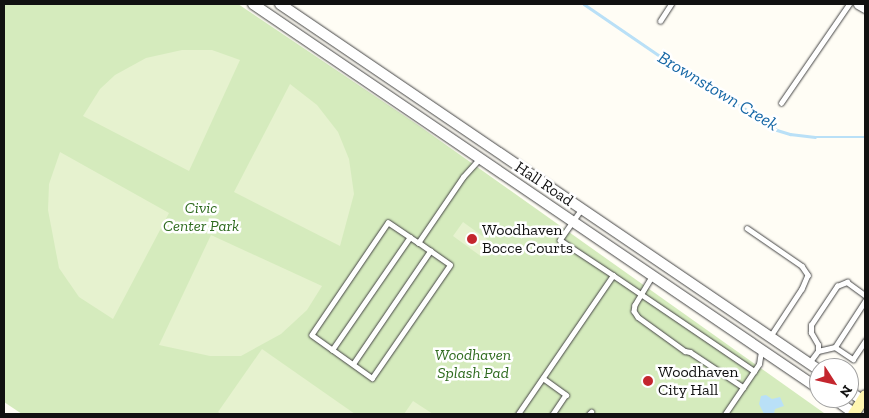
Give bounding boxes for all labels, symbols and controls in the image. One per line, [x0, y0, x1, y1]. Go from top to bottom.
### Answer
water label: Brownstown Creek [654, 46, 782, 136]
street label: Hall Road [511, 158, 577, 210]
park label: Civic Center Park [163, 198, 239, 236]
place label: Woodhaven Bocce Courts [482, 220, 573, 258]
marker: Woodhaven Bocce Courts [466, 233, 478, 245]
park label: Woodhaven Splash Pad [435, 345, 511, 383]
north arrow [809, 358, 859, 408]
place label: Woodhaven City Hall [658, 362, 738, 400]
marker: Woodhaven City Hall [642, 375, 654, 387]
text: N [836, 382, 856, 401]

